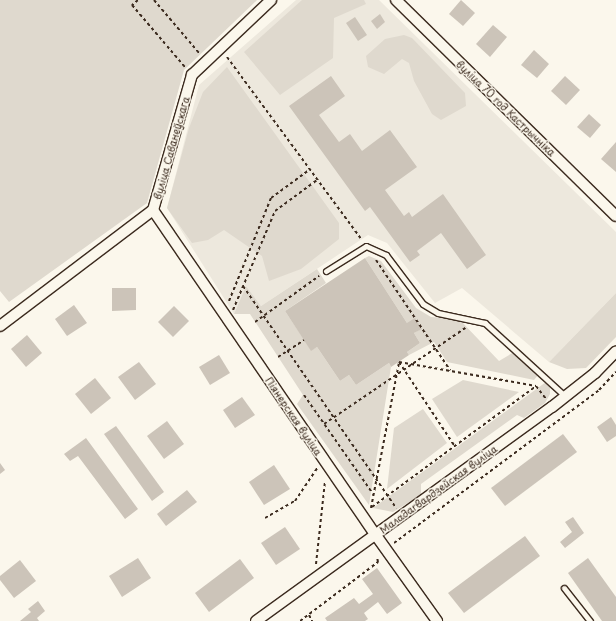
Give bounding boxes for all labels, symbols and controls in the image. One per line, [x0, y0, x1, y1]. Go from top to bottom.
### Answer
street label: вуліца 70 год Кастрычніка [454, 57, 558, 159]
street label: вуліца Саванеўскага [151, 95, 191, 201]
street label: Піянерская вуліца [263, 374, 325, 458]
street label: Маладагвардзейская вуліца [377, 442, 499, 536]

